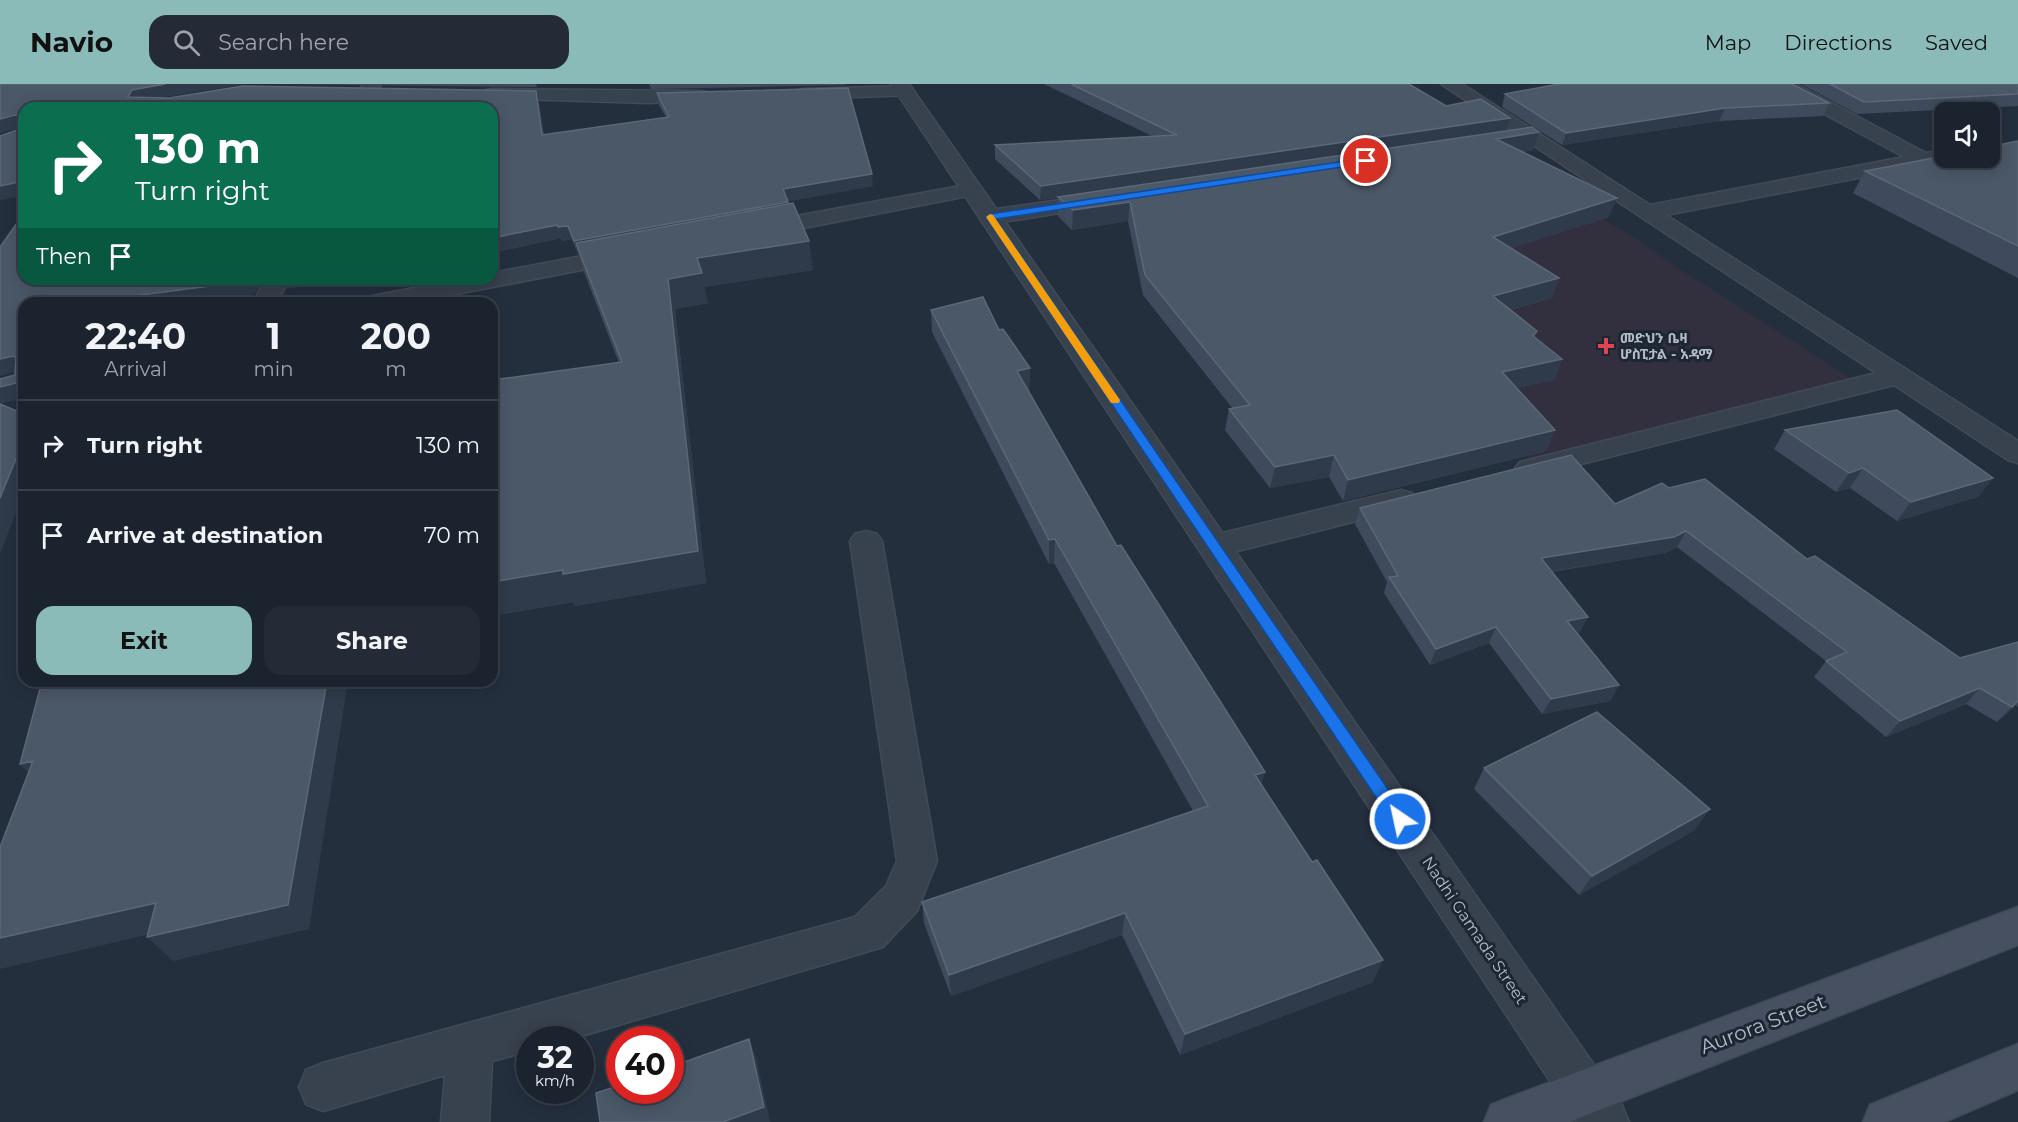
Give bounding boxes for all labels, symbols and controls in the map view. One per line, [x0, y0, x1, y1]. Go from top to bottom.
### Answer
search box [149, 15, 569, 69]
text: Navio [30, 25, 113, 59]
icon: search [170, 26, 203, 59]
text: Search here [218, 29, 349, 56]
text: Map [1705, 30, 1751, 55]
text: Directions [1784, 30, 1892, 55]
text: Saved [1925, 30, 1988, 55]
map controls [1934, 102, 2000, 168]
button: sound [1934, 102, 2000, 168]
text: 130 m [135, 122, 261, 174]
icon: right [36, 126, 114, 204]
pin [1340, 135, 1391, 186]
icon: arrive [1349, 144, 1382, 177]
text: Turn right [135, 174, 270, 207]
icon: arrive [104, 240, 137, 273]
text: Then [36, 243, 92, 270]
text: 22:40 [85, 314, 186, 358]
text: 1 [266, 314, 281, 358]
text: 200 [361, 314, 431, 358]
place label: መድህን ቤዛ ሆስፒታል - አዳማ [1620, 329, 1713, 363]
marker: መድህን ቤዛ ሆስፒታል - አዳማ [1597, 337, 1615, 355]
text: Arrival [104, 357, 167, 381]
text: min [253, 357, 294, 381]
text: m [385, 357, 406, 381]
icon: right [36, 429, 69, 462]
text: Turn right [87, 432, 202, 459]
text: 130 m [416, 432, 480, 459]
icon: arrive [36, 519, 69, 552]
text: Arrive at destination [87, 522, 323, 549]
text: 70 m [424, 522, 480, 549]
button: Exit [36, 606, 252, 675]
button: Share [264, 606, 480, 675]
position arrow [1368, 787, 1432, 851]
street label: Nadhi Gamada Street [1418, 853, 1531, 1008]
street label: Aurora Street [1697, 989, 1829, 1059]
speed limit sign: 40 [606, 1026, 684, 1104]
text: 32 [537, 1039, 573, 1076]
text: km/h [535, 1071, 575, 1090]

